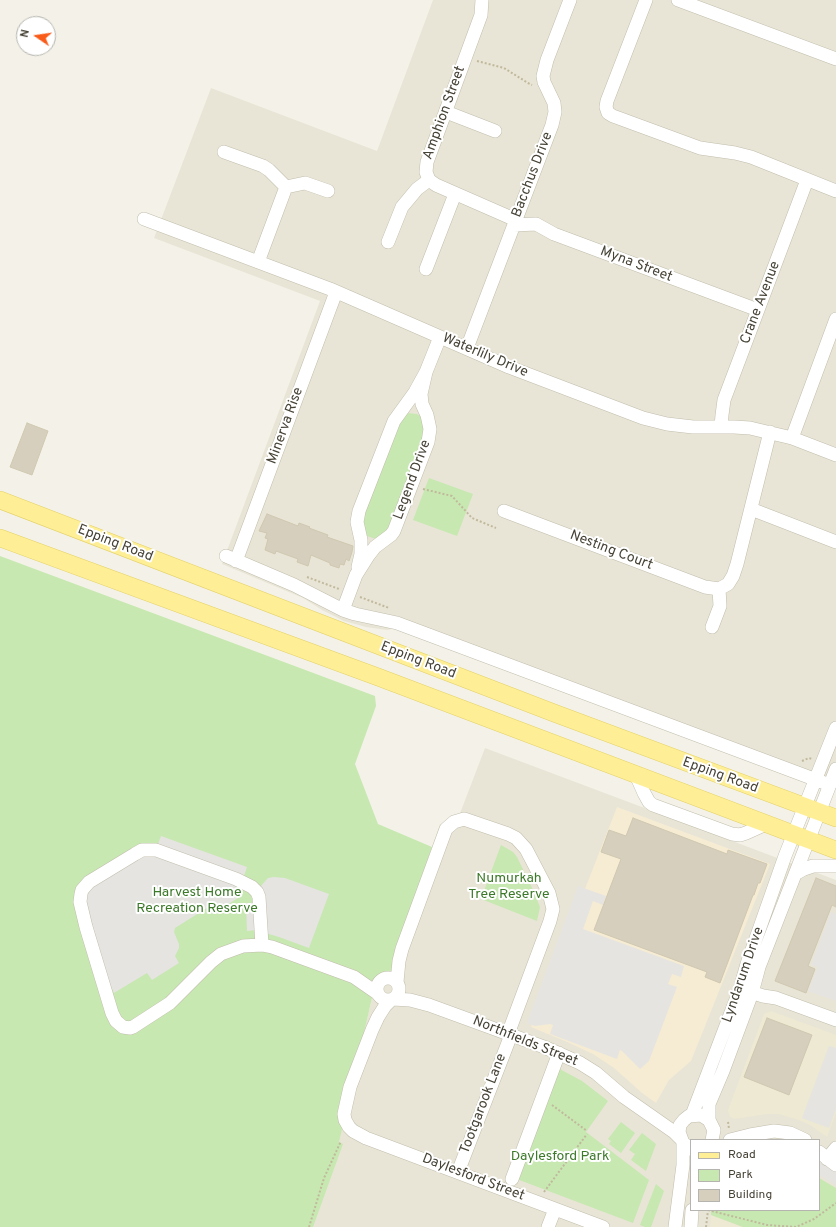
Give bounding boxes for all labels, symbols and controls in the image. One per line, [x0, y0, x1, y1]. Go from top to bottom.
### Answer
north arrow [16, 16, 56, 56]
text: N [18, 28, 33, 39]
street label: Amphion Street [420, 64, 470, 162]
street label: Bacchus Drive [509, 130, 557, 220]
street label: Myna Street [598, 244, 674, 286]
street label: Crane Avenue [737, 259, 785, 347]
street label: Waterlily Drive [440, 330, 530, 382]
street label: Minerva Rise [264, 385, 308, 467]
street label: Legend Drive [391, 438, 435, 522]
street label: Epping Road [75, 522, 155, 566]
street label: Nesting Court [567, 527, 655, 575]
street label: Epping Road [378, 639, 458, 683]
street label: Epping Road [680, 755, 760, 797]
park label: Numurkah Tree Reserve [468, 871, 550, 904]
park label: Harvest Home Recreation Reserve [136, 885, 258, 918]
street label: Lyndarum Drive [720, 925, 768, 1025]
street label: Northfields Street [470, 1013, 580, 1071]
street label: Tootgarook Lane [457, 1052, 511, 1156]
legend [690, 1139, 820, 1211]
text: Road [728, 1147, 756, 1163]
park label: Daylesford Park [511, 1149, 609, 1165]
street label: Daylesford Street [419, 1151, 527, 1205]
text: Park [728, 1167, 753, 1183]
text: Building [728, 1187, 772, 1203]

